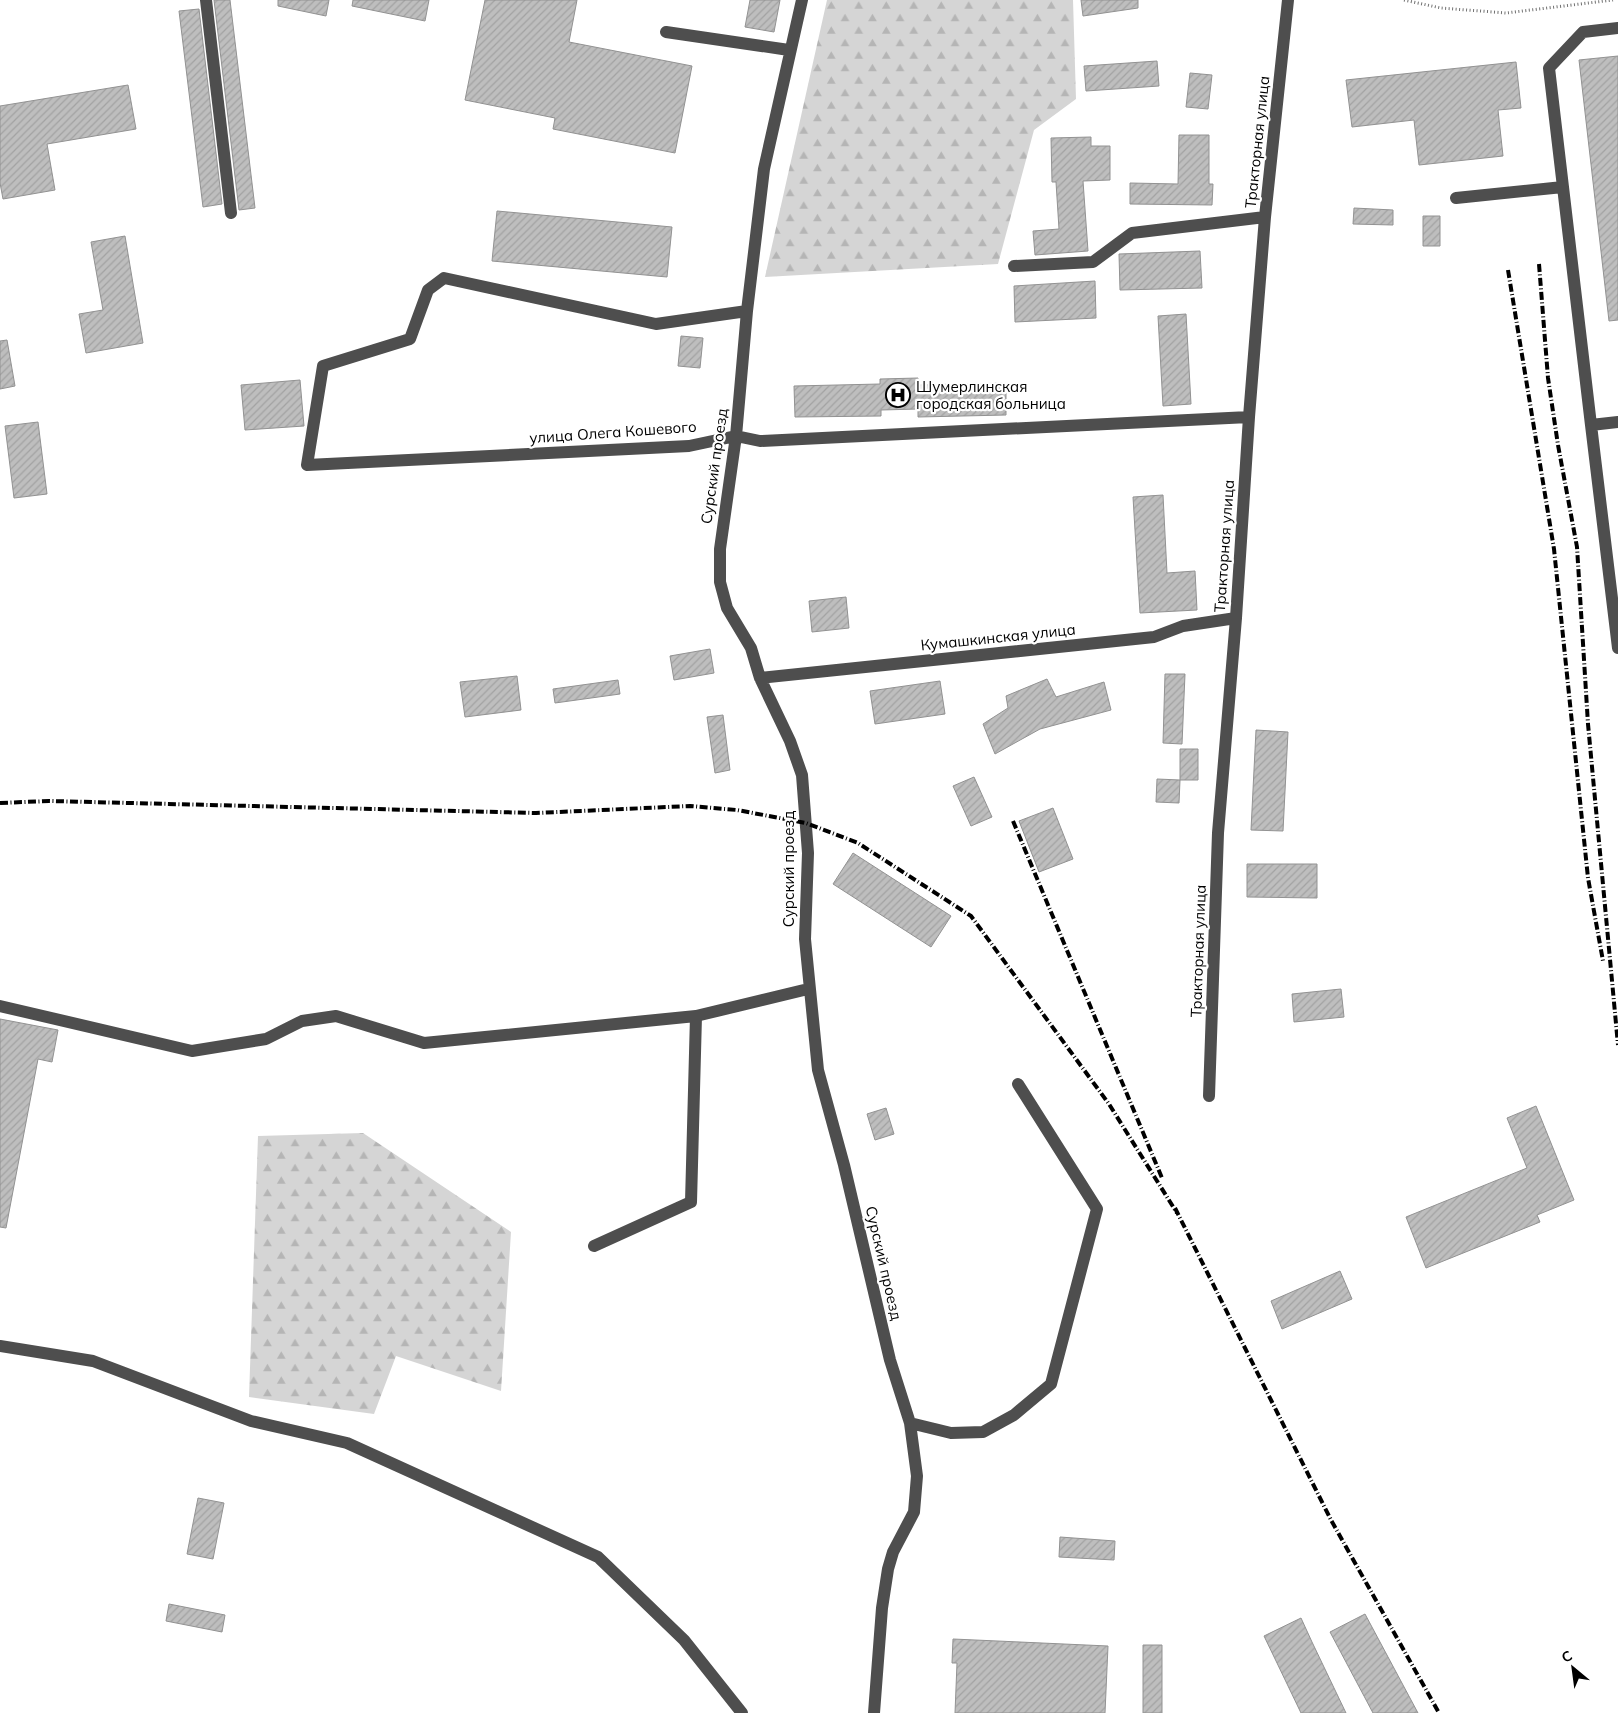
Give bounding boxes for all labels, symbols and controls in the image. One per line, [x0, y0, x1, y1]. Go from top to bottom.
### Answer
street label: Тракторная улица [1241, 75, 1273, 209]
place label: Шумерлинская городская больница [916, 377, 1066, 413]
hospital icon: Шумерлинская городская больница [885, 382, 911, 408]
street label: Сурский проезд [696, 407, 732, 525]
street label: улица Олега Кошевого [529, 417, 697, 447]
street label: Тракторная улица [1210, 479, 1238, 613]
street label: Кумашкинская улица [920, 619, 1076, 655]
street label: Сурский проезд [779, 811, 798, 927]
street label: Тракторная улица [1186, 884, 1210, 1018]
street label: Сурский проезд [862, 1204, 906, 1322]
north arrow [1548, 1643, 1598, 1693]
text: С [1558, 1646, 1575, 1667]

